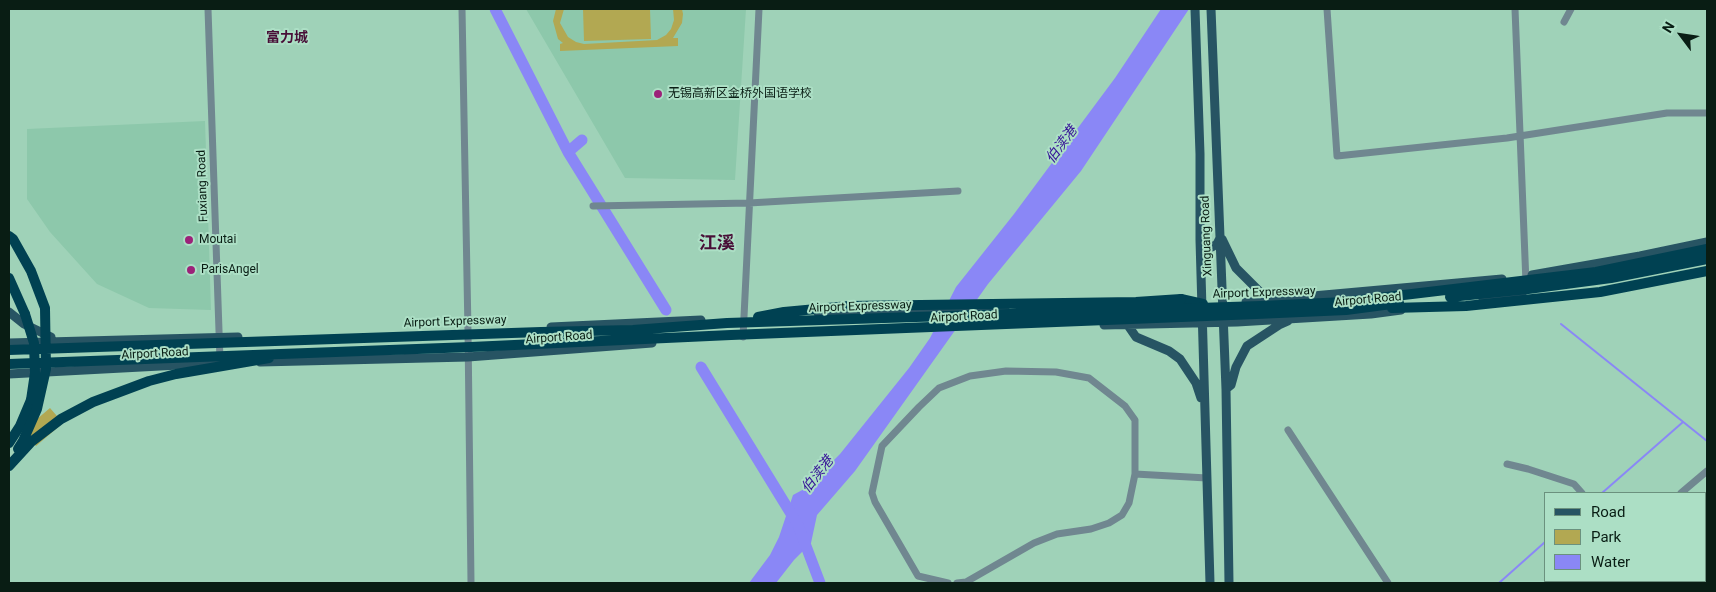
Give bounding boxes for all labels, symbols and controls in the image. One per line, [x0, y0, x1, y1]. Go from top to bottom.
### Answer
north arrow [1656, 10, 1706, 60]
text: N [1659, 19, 1678, 36]
district label: 富力城 [266, 30, 308, 46]
place label: 无锡高新区金桥外国语学校 [668, 87, 812, 101]
marker: 无锡高新区金桥外国语学校 [652, 88, 664, 100]
water label: 伯渎港 [1043, 123, 1081, 167]
street label: Fuxiang Road [195, 150, 211, 222]
street label: Xinguang Road [1198, 195, 1216, 277]
place label: Moutai [199, 233, 236, 247]
district label: 江溪 [699, 233, 735, 255]
marker: Moutai [183, 234, 195, 246]
place label: ParisAngel [201, 263, 259, 277]
marker: ParisAngel [185, 264, 197, 276]
street label: Airport Expressway [1212, 284, 1316, 302]
street label: Airport Road [1334, 290, 1402, 310]
street label: Airport Expressway [808, 298, 912, 316]
street label: Airport Road [930, 308, 998, 326]
street label: Airport Expressway [403, 313, 507, 331]
street label: Airport Road [525, 328, 593, 348]
street label: Airport Road [121, 345, 189, 363]
water label: 伯渎港 [798, 453, 838, 497]
legend [1544, 492, 1706, 582]
text: Road [1591, 503, 1625, 521]
text: Park [1591, 528, 1621, 546]
text: Water [1591, 553, 1630, 571]

